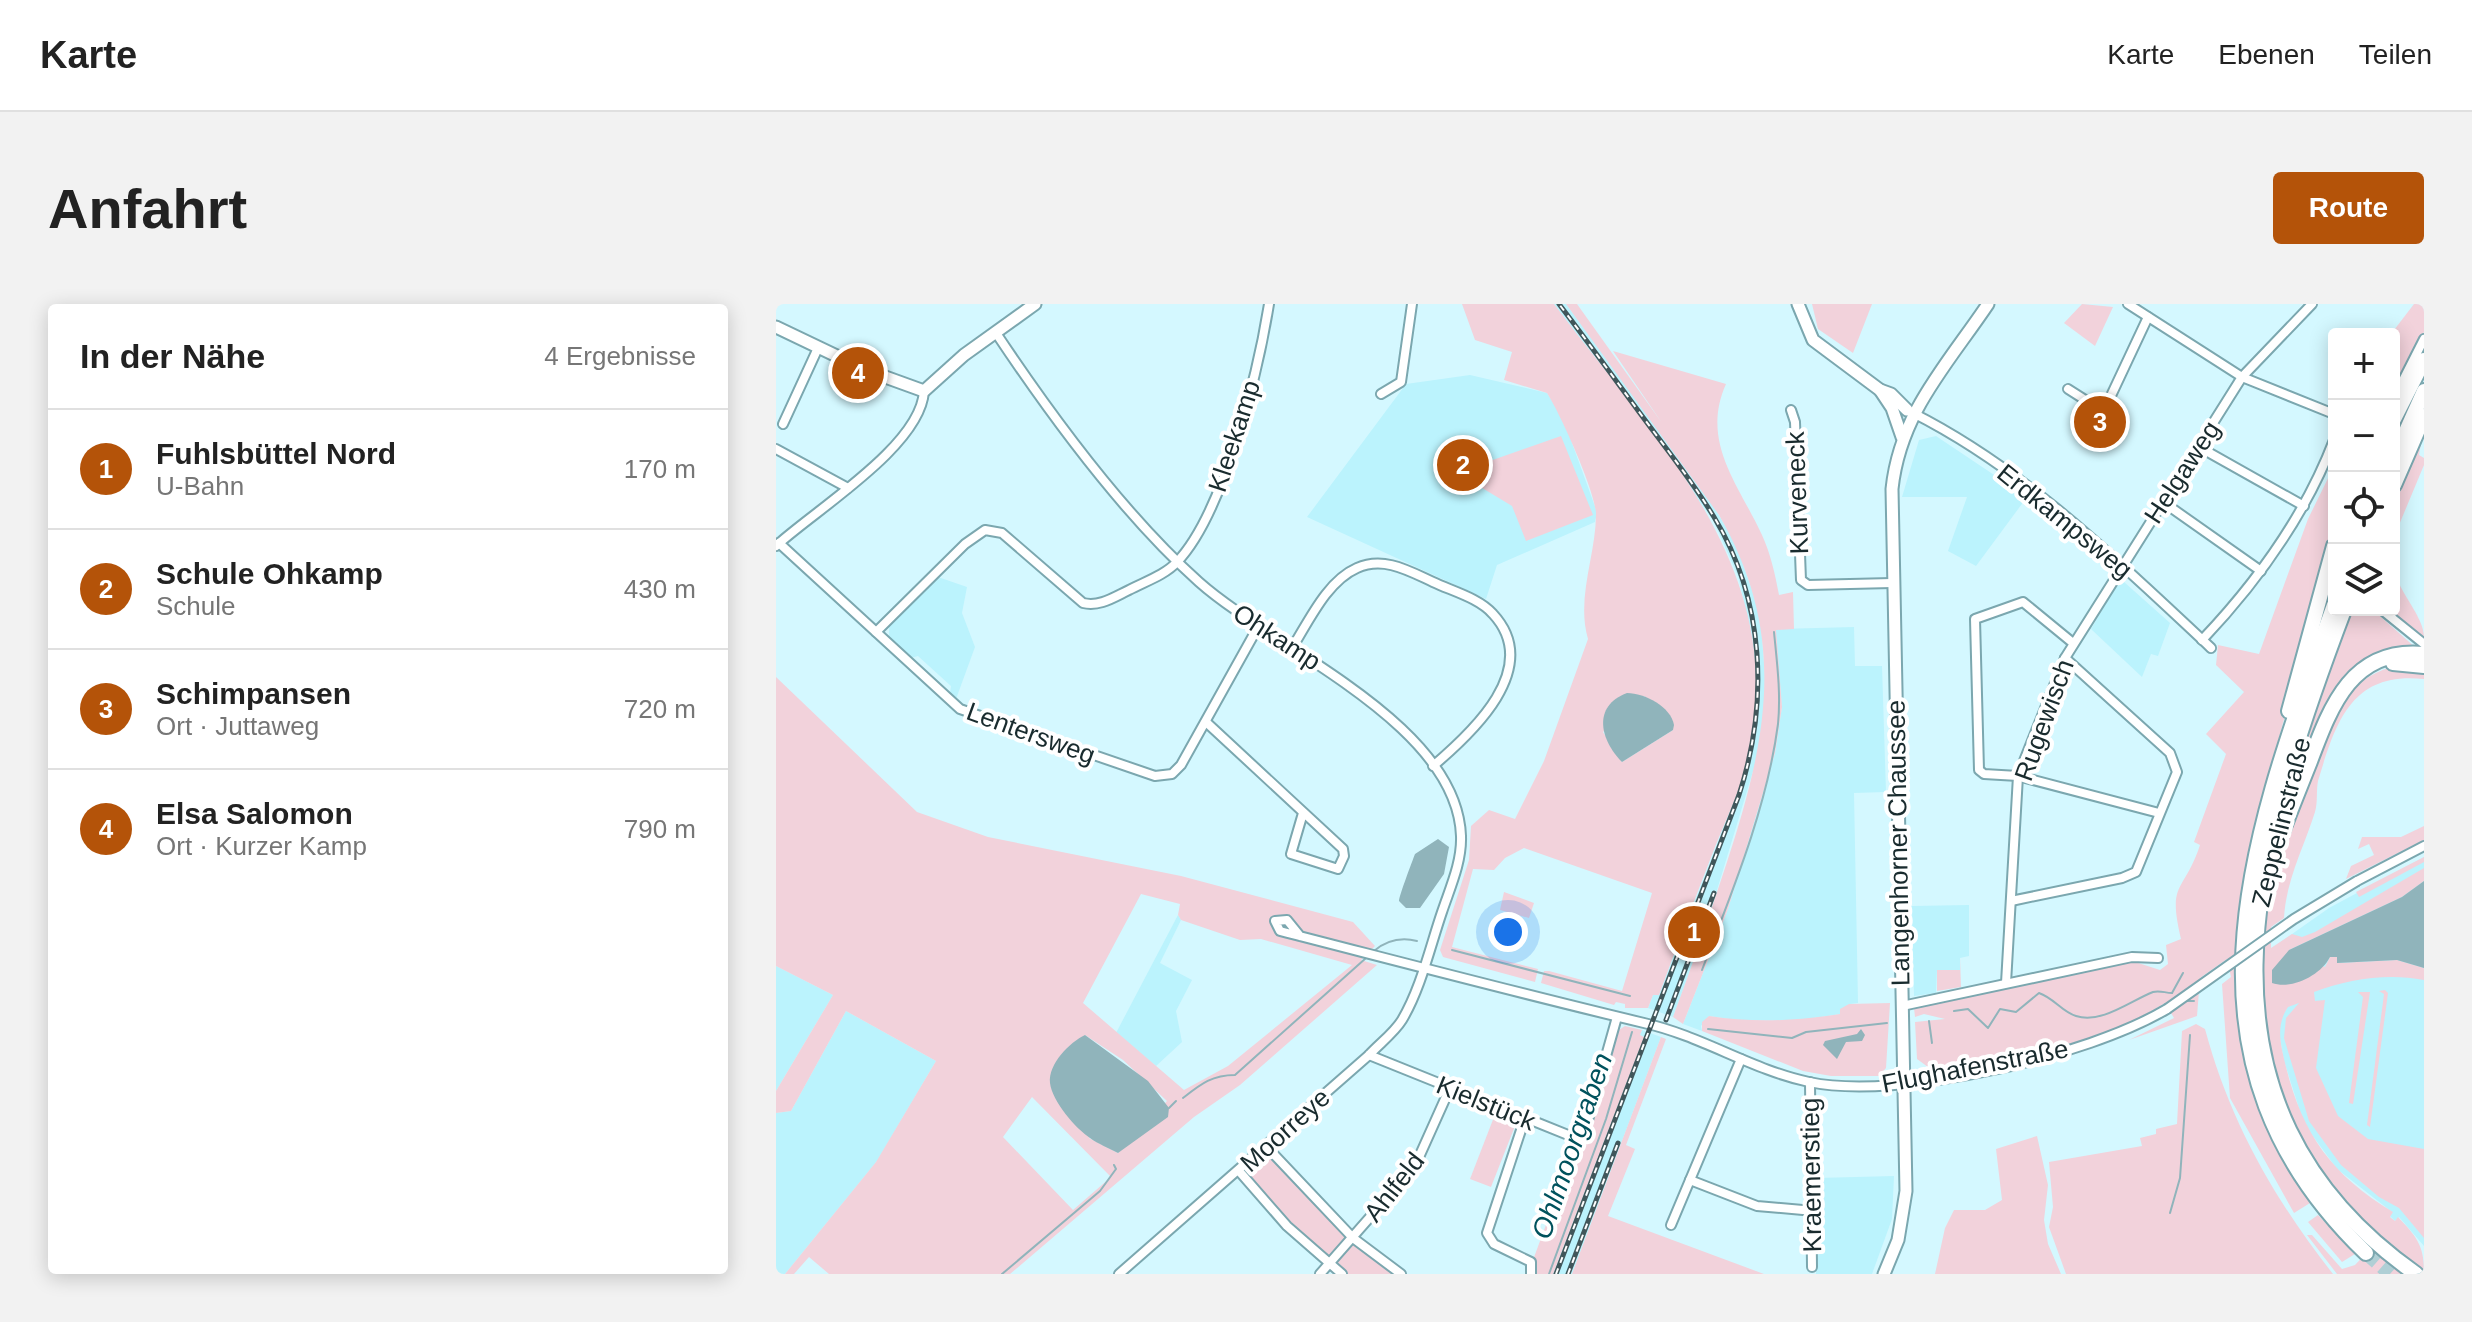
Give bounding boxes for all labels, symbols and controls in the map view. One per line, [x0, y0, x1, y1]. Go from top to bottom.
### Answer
text: Karte [40, 34, 137, 76]
text: Karte [2107, 39, 2174, 70]
text: Ebenen [2218, 39, 2315, 70]
text: Teilen [2359, 39, 2432, 70]
button: Route [2273, 172, 2424, 244]
text: Anfahrt [48, 177, 247, 240]
map controls [2328, 328, 2400, 616]
button: + [2328, 328, 2400, 400]
text: In der Nähe [80, 337, 265, 375]
text: 4 Ergebnisse [544, 341, 696, 371]
pin: 4 [832, 343, 884, 403]
street label: Kleekamp [1202, 376, 1266, 496]
pin: 3 [2074, 392, 2126, 452]
button: − [2328, 400, 2400, 472]
street label: Helgaweg [2138, 415, 2226, 529]
street label: Kurveneck [1780, 430, 1814, 555]
pin: 2 [1437, 435, 1489, 495]
text: Fuhlsbüttel Nord [156, 437, 396, 470]
text: 1 [99, 454, 113, 484]
text: 170 m [624, 454, 696, 484]
street label: Erdkampsweg [1992, 458, 2138, 584]
text: U-Bahn [156, 471, 244, 501]
button: locate [2328, 472, 2400, 544]
button: layers [2328, 544, 2400, 616]
text: Schule Ohkamp [156, 557, 383, 590]
text: 2 [99, 574, 113, 604]
text: 430 m [624, 574, 696, 604]
text: Schule [156, 591, 236, 621]
street label: Ohkamp [1228, 598, 1326, 676]
street label: Rugewisch [2008, 655, 2080, 785]
text: Schimpansen [156, 677, 351, 710]
text: 3 [99, 694, 113, 724]
text: 720 m [624, 694, 696, 724]
street label: Lentersweg [963, 696, 1099, 770]
street label: Langenhorner Chaussee [1881, 700, 1915, 986]
text: Ort · Juttaweg [156, 711, 319, 741]
street label: Zeppelinstraße [2245, 734, 2317, 910]
text: Elsa Salomon [156, 797, 353, 830]
text: 4 [99, 814, 113, 844]
text: 790 m [624, 814, 696, 844]
text: Ort · Kurzer Kamp [156, 831, 367, 861]
pin: 1 [1668, 902, 1720, 962]
your location [1488, 912, 1528, 952]
street label: Flughafenstraße [1879, 1033, 2071, 1099]
water label: Ohlmoorgraben [1526, 1049, 1618, 1243]
street label: Kielstück [1432, 1070, 1541, 1137]
street label: Moorreye [1234, 1082, 1336, 1178]
street label: Kraemerstieg [1795, 1097, 1827, 1253]
street label: Ahlfeld [1358, 1146, 1430, 1228]

